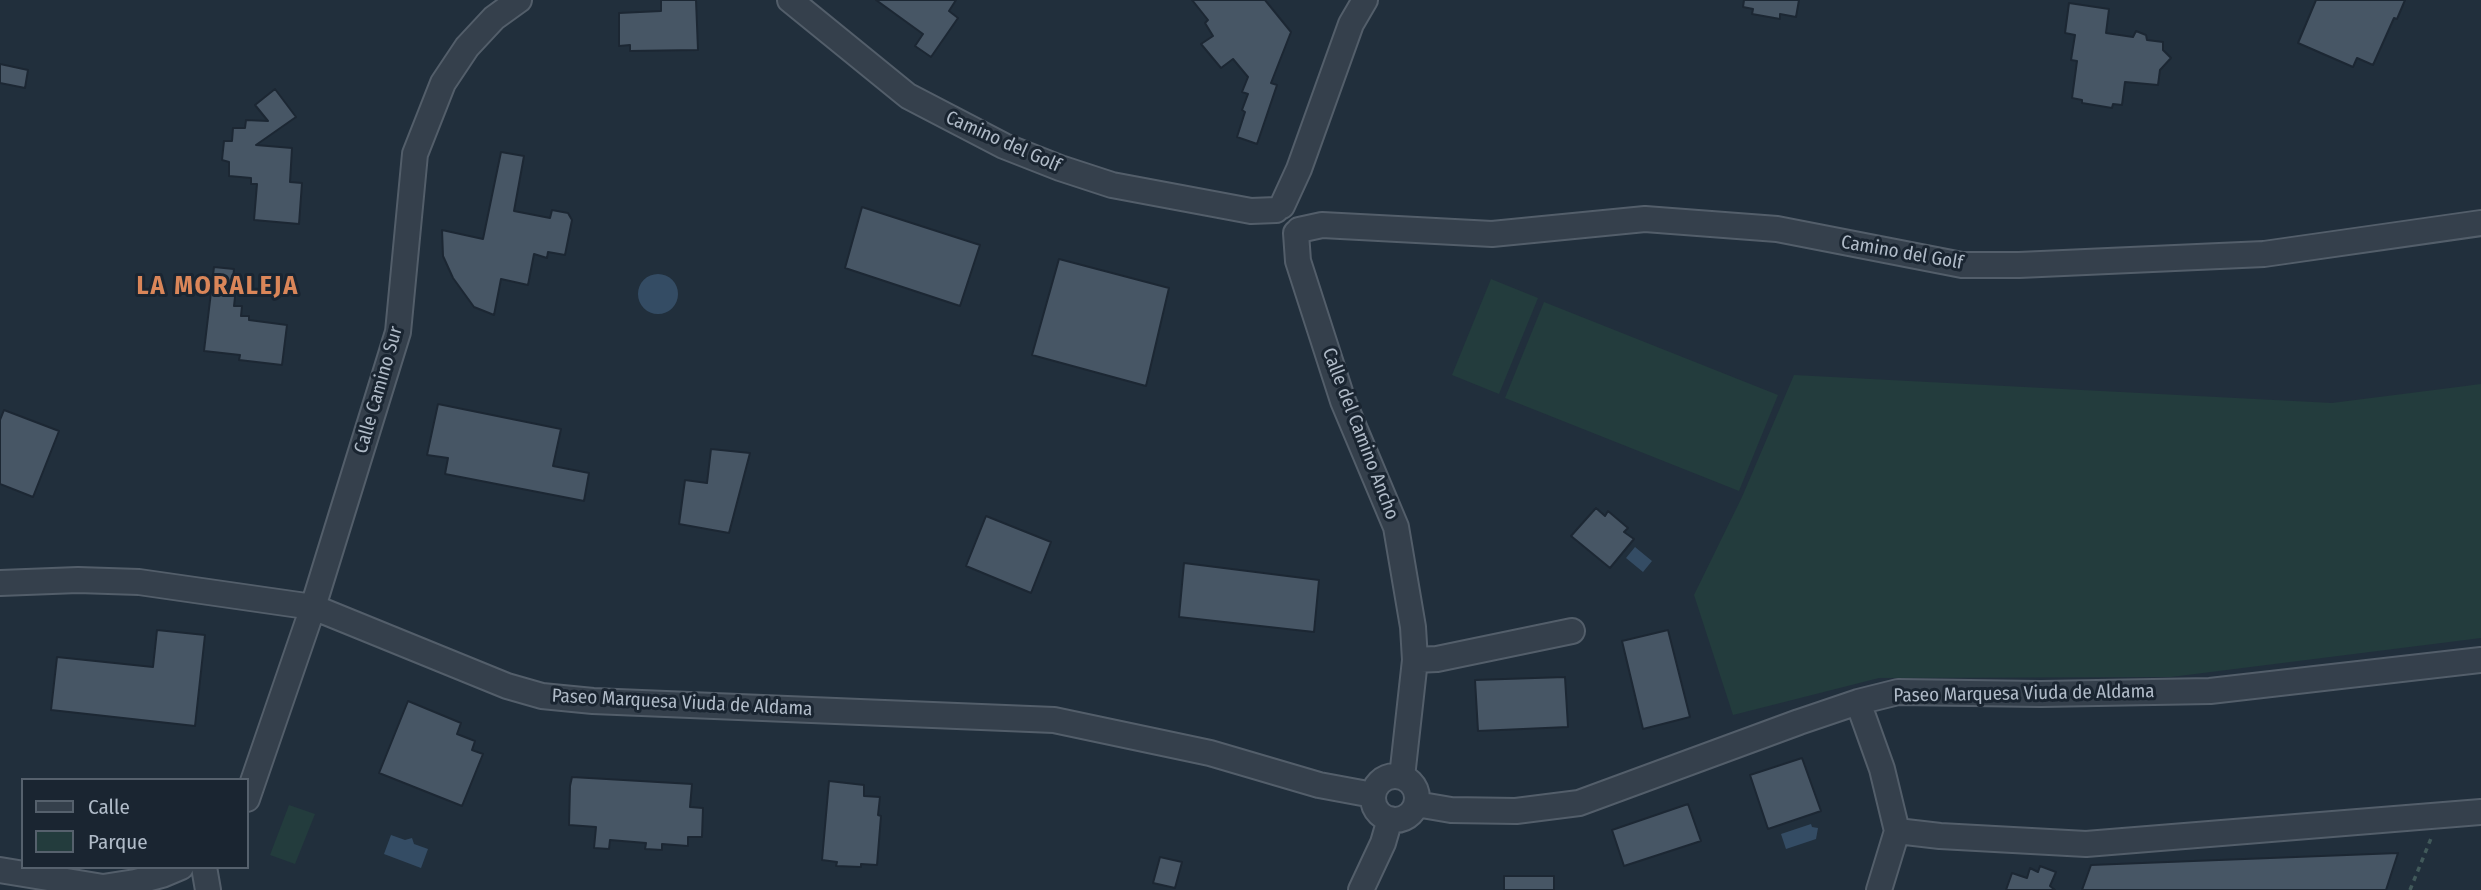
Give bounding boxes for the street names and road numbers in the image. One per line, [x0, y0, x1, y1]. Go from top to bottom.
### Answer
street label: Camino del Golf [942, 106, 1064, 178]
street label: Camino del Golf [1839, 231, 1965, 275]
street label: Calle Camino Sur [350, 324, 408, 456]
street label: Calle del Camino Ancho [1317, 345, 1403, 523]
street label: Paseo Marquesa Viuda de Aldama [1893, 680, 2155, 708]
street label: Paseo Marquesa Viuda de Aldama [551, 685, 813, 721]

